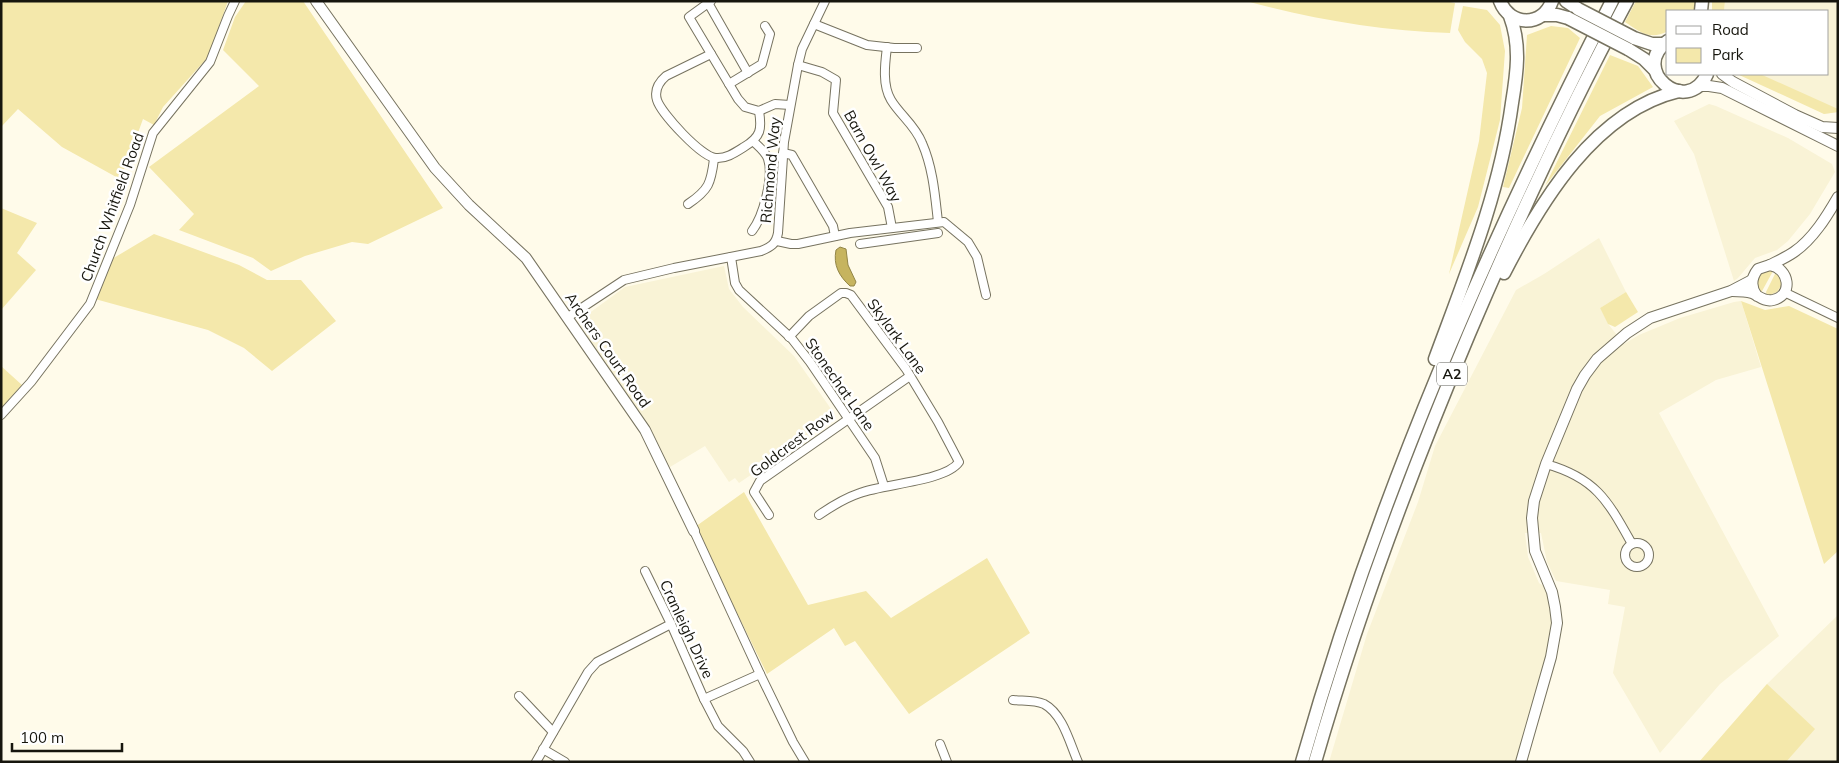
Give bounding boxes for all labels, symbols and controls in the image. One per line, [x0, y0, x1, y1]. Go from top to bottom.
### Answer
legend [1666, 10, 1829, 75]
text: Road [1712, 20, 1749, 39]
text: Park [1712, 45, 1744, 64]
street label: Barn Owl Way [840, 107, 906, 205]
street label: Richmond Way [756, 116, 784, 224]
street label: Church Whitfield Road [76, 130, 148, 284]
street label: Archers Court Road [561, 289, 655, 411]
street label: Skylark Lane [863, 295, 931, 377]
street label: Stonechat Lane [801, 334, 879, 434]
road number: A2 [1437, 362, 1467, 386]
street label: Goldcrest Row [746, 405, 838, 481]
street label: Cranleigh Drive [656, 577, 718, 681]
scale bar [12, 720, 122, 752]
text: 100 m [20, 728, 64, 747]

